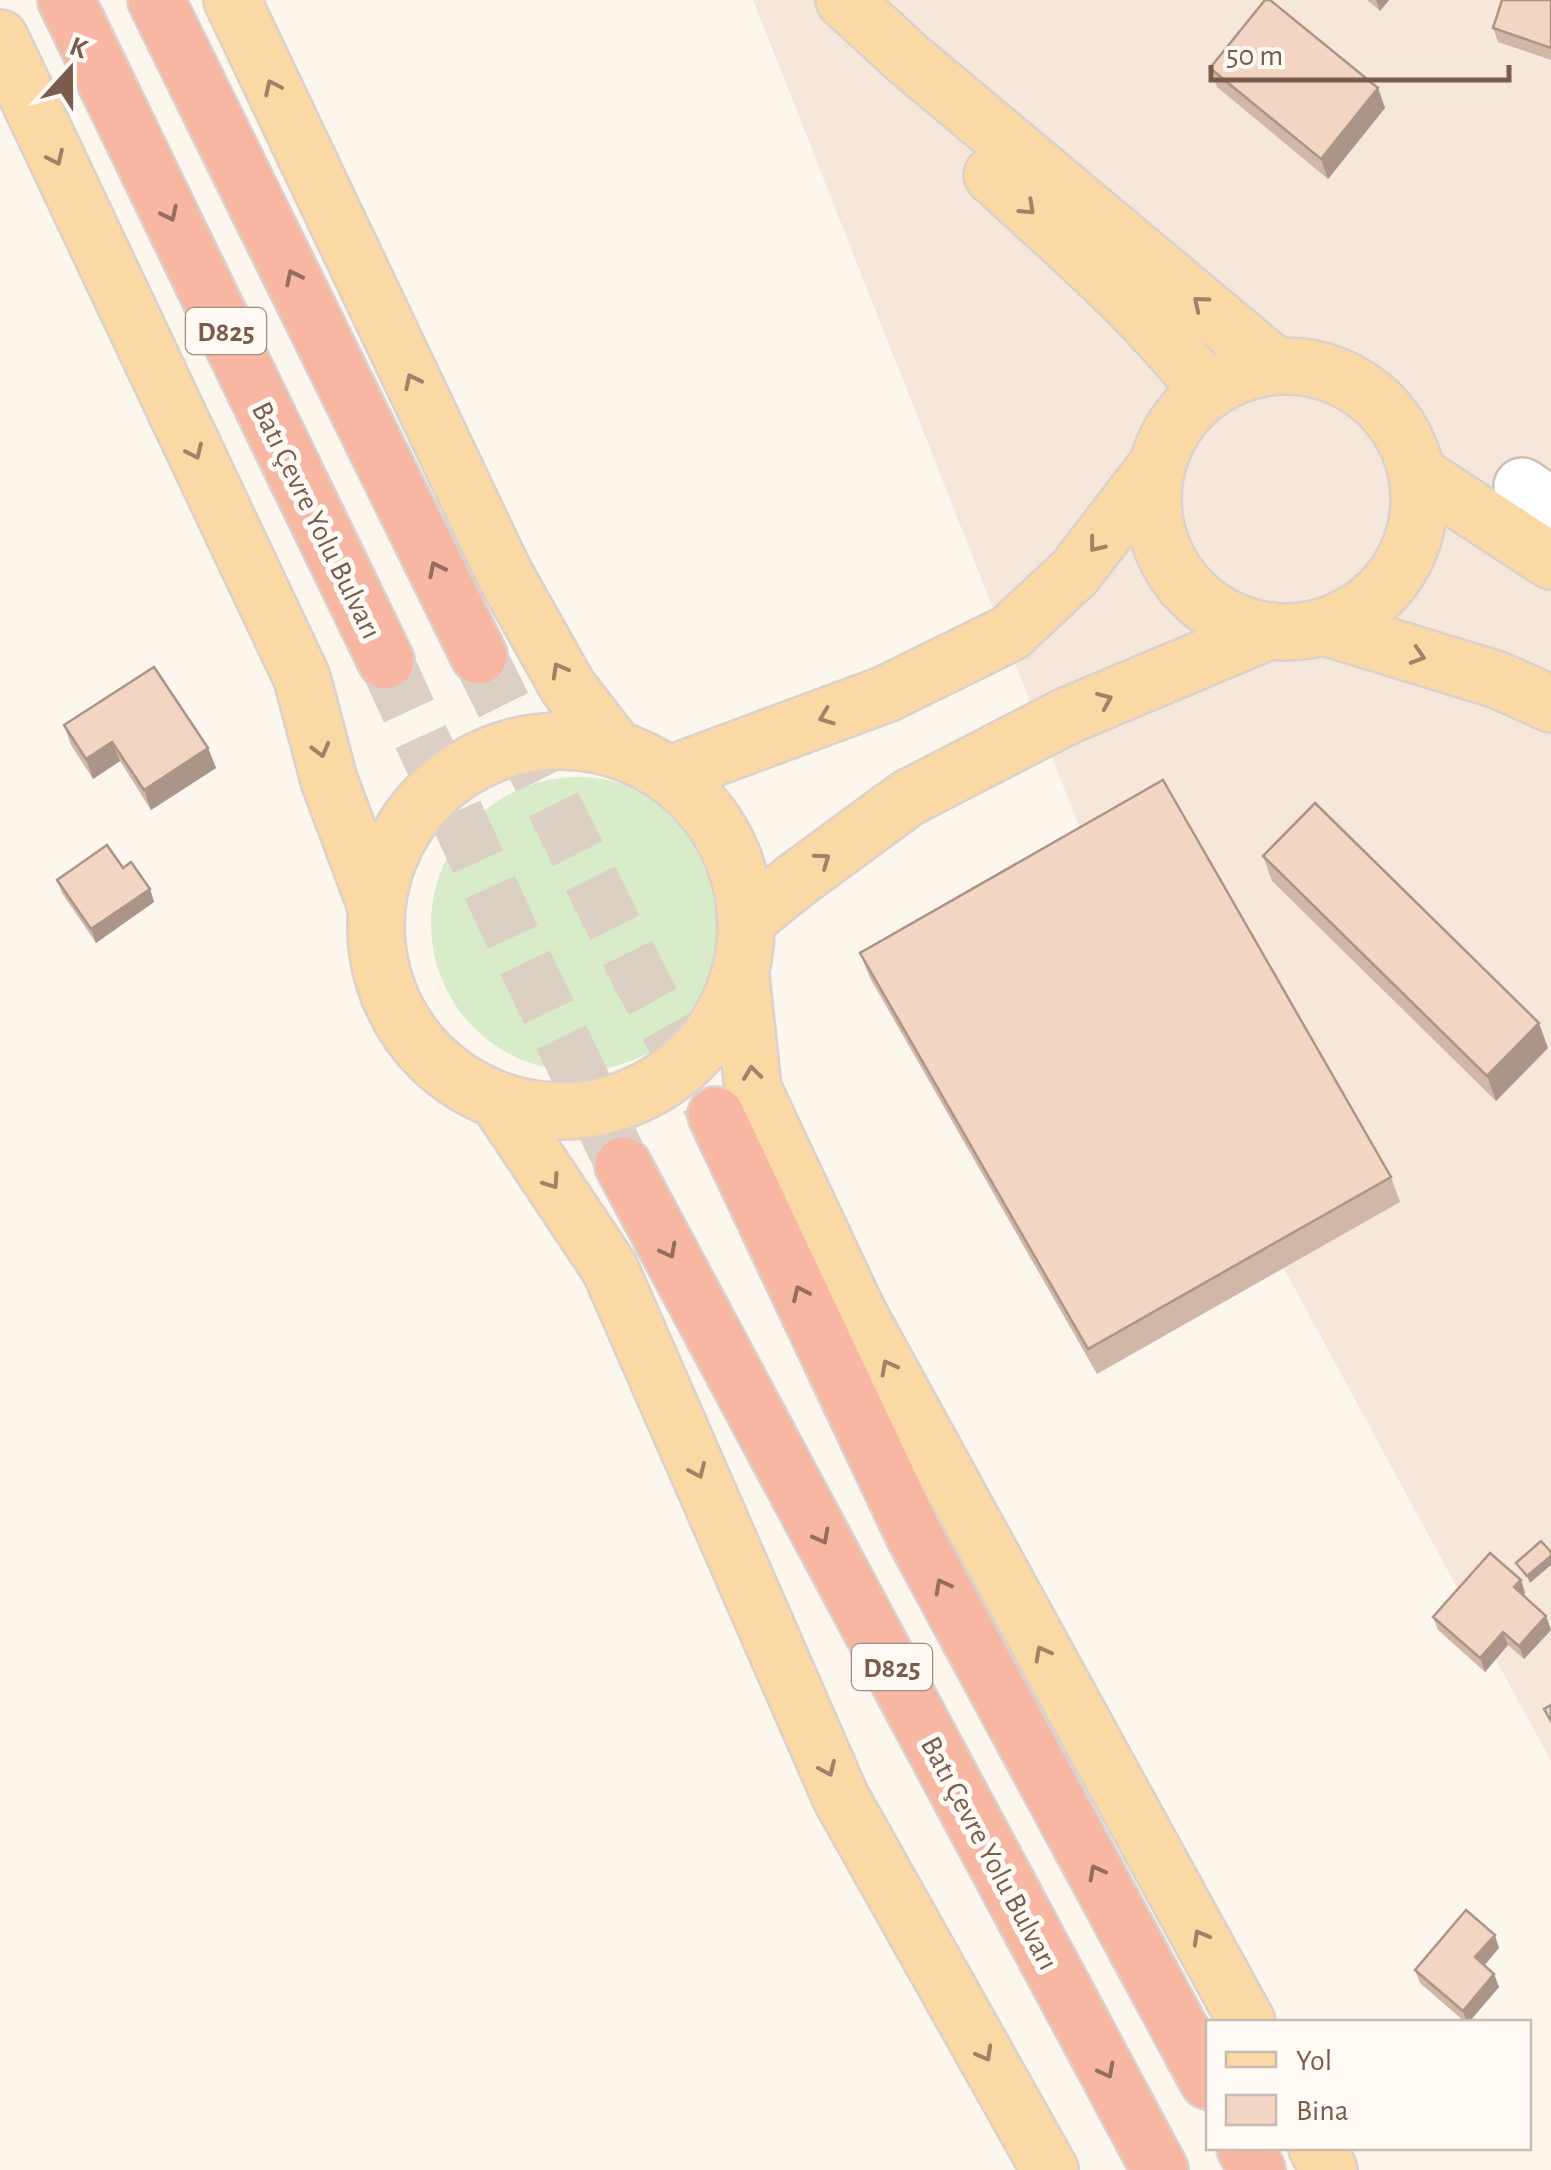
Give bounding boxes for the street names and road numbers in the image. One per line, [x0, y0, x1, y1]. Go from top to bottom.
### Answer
road number: D825 [186, 308, 266, 354]
street label: Batı Çevre Yolu Bulvarı [246, 397, 386, 644]
road number: D825 [852, 1644, 932, 1690]
street label: Batı Çevre Yolu Bulvarı [915, 1732, 1063, 1975]

